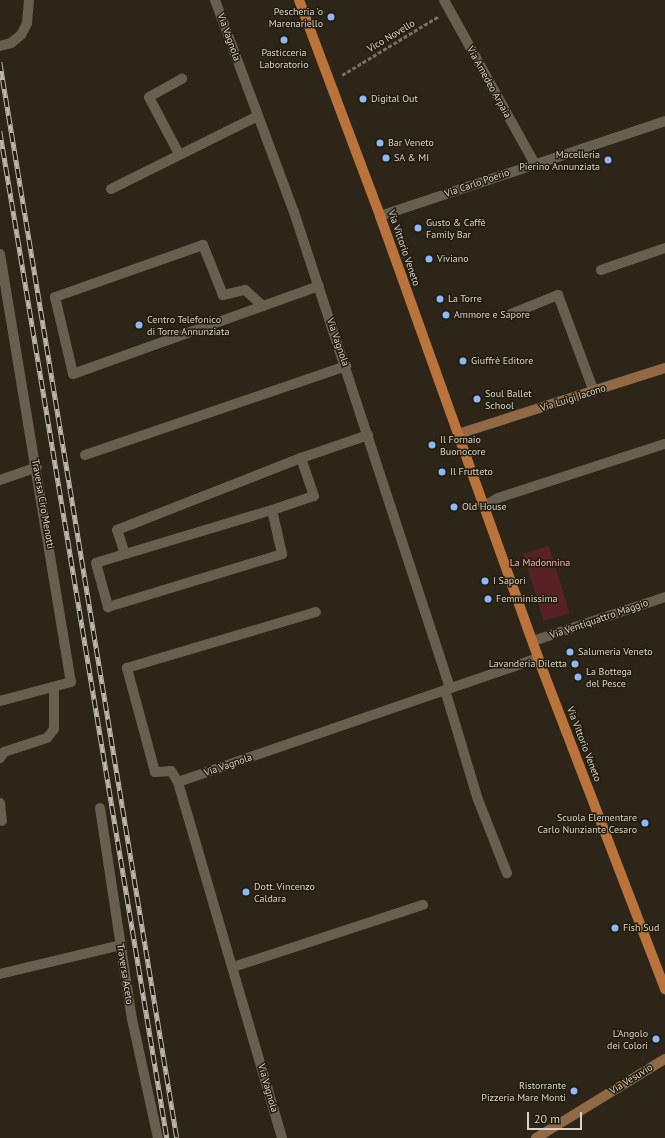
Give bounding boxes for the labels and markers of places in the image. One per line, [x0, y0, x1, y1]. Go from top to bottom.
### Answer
place label: Pescheria 'o Marenariello [269, 5, 323, 28]
marker: Pescheria 'o Marenariello [326, 12, 336, 22]
marker: Pasticceria Laboratorio [279, 35, 289, 45]
place label: Pasticceria Laboratorio [259, 46, 309, 70]
place label: Digital Out [371, 93, 418, 105]
marker: Digital Out [358, 94, 368, 104]
place label: Bar Veneto [388, 137, 434, 149]
marker: Bar Veneto [375, 138, 385, 148]
place label: Macelleria Pierino Annunziata [519, 148, 600, 172]
place label: SA & MI [394, 152, 429, 164]
marker: SA & MI [381, 153, 391, 163]
marker: Macelleria Pierino Annunziata [603, 155, 613, 165]
place label: Gusto & Caffè Family Bar [426, 216, 486, 240]
marker: Gusto & Caffè Family Bar [413, 223, 423, 233]
place label: Viviano [437, 253, 469, 265]
marker: Viviano [424, 254, 434, 264]
place label: La Torre [448, 293, 482, 305]
marker: La Torre [435, 294, 445, 304]
place label: Ammore e Sapore [454, 309, 530, 321]
marker: Ammore e Sapore [441, 310, 451, 320]
place label: Centro Telefonico di Torre Annunziata [147, 313, 230, 336]
marker: Centro Telefonico di Torre Annunziata [134, 320, 144, 330]
place label: Giuffrè Editore [471, 355, 533, 367]
marker: Giuffrè Editore [458, 356, 468, 366]
place label: Soul Ballet School [485, 387, 532, 410]
marker: Soul Ballet School [472, 394, 482, 404]
place label: Il Fornaio Buonocore [440, 433, 486, 456]
marker: Il Fornaio Buonocore [427, 440, 437, 450]
place label: Il Frutteto [450, 466, 493, 478]
marker: Il Frutteto [437, 467, 447, 477]
place label: Old House [462, 501, 507, 513]
marker: Old House [449, 502, 459, 512]
place label: I Sapori [493, 575, 526, 587]
marker: I Sapori [480, 576, 490, 586]
place label: Femminissima [496, 593, 557, 605]
marker: Femminissima [483, 594, 493, 604]
place label: Salumeria Veneto [578, 646, 653, 658]
marker: Salumeria Veneto [565, 647, 575, 657]
place label: Lavanderia Diletta [489, 658, 567, 670]
marker: Lavanderia Diletta [570, 659, 580, 669]
place label: La Bottega del Pesce [586, 665, 632, 688]
marker: La Bottega del Pesce [573, 672, 583, 682]
place label: Scuola Elementare Carlo Nunziante Cesaro [538, 811, 637, 834]
marker: Scuola Elementare Carlo Nunziante Cesaro [640, 818, 650, 828]
place label: Dott. Vincenzo Caldara [254, 880, 316, 904]
marker: Dott. Vincenzo Caldara [241, 887, 251, 897]
place label: Fish Sud [623, 922, 659, 934]
marker: Fish Sud [610, 923, 620, 933]
place label: L'Angolo dei Colori [607, 1027, 648, 1050]
marker: L'Angolo dei Colori [651, 1034, 661, 1044]
place label: Ristorrante Pizzeria Mare Monti [481, 1079, 566, 1102]
marker: Ristorrante Pizzeria Mare Monti [569, 1086, 579, 1096]

